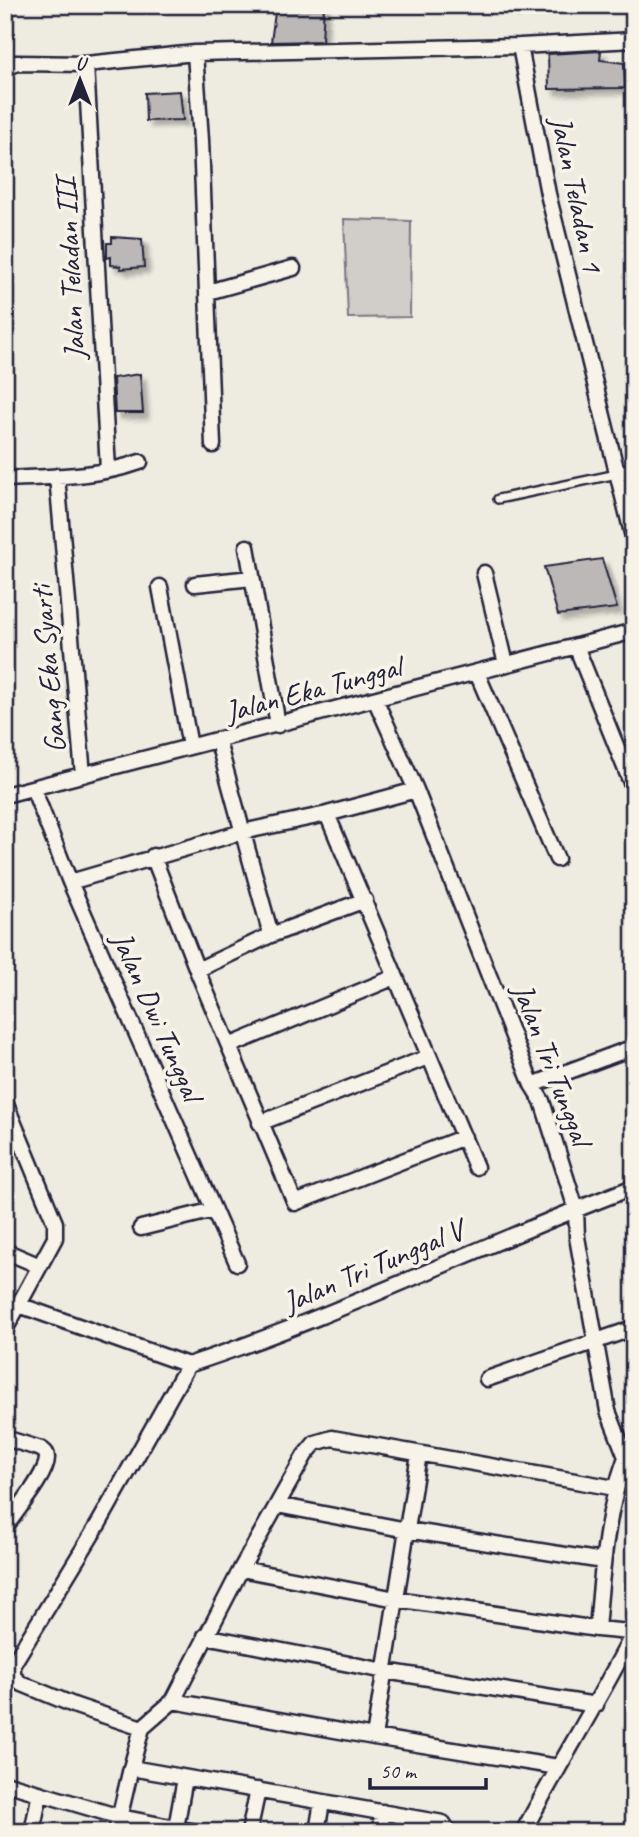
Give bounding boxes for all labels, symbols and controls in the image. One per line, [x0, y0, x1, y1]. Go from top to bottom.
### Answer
north arrow [46, 46, 116, 116]
text: U [75, 52, 88, 76]
street label: Jalan Teladan 1 [542, 111, 612, 277]
street label: Jalan Teladan III [46, 172, 94, 362]
street label: Gang Eka Syarti [21, 580, 74, 754]
street label: Jalan Eka Tunggal [219, 646, 410, 731]
street label: Jalan Dwi Tunggal [102, 924, 213, 1111]
street label: Jalan Tri Tunggal [503, 976, 602, 1155]
street label: Jalan Tri Tunggal V [275, 1209, 474, 1322]
scale bar [370, 1746, 485, 1790]
text: 50 m [380, 1758, 418, 1784]

